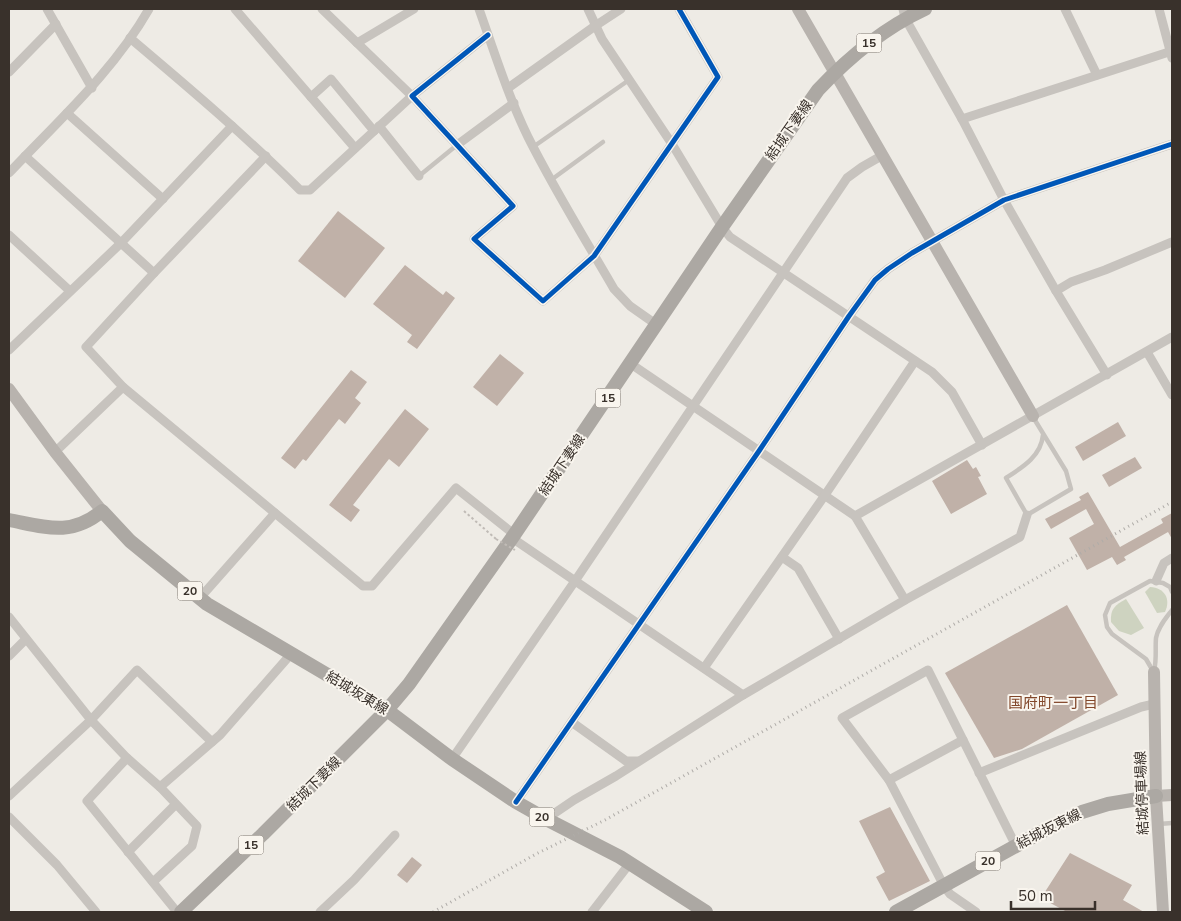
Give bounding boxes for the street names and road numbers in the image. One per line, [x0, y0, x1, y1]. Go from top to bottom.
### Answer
road number: 15 [856, 34, 882, 52]
street label: 結城下妻線 [761, 96, 817, 164]
road number: 15 [596, 388, 620, 408]
street label: 結城下妻線 [535, 431, 589, 499]
road number: 20 [178, 582, 202, 600]
street label: 結城坂東線 [322, 667, 392, 719]
street label: 結城停車場線 [1131, 751, 1153, 835]
street label: 結城下妻線 [283, 753, 345, 815]
street label: 結城坂東線 [1014, 805, 1084, 853]
road number: 20 [530, 808, 554, 826]
road number: 15 [238, 836, 264, 854]
road number: 20 [976, 851, 1000, 870]

